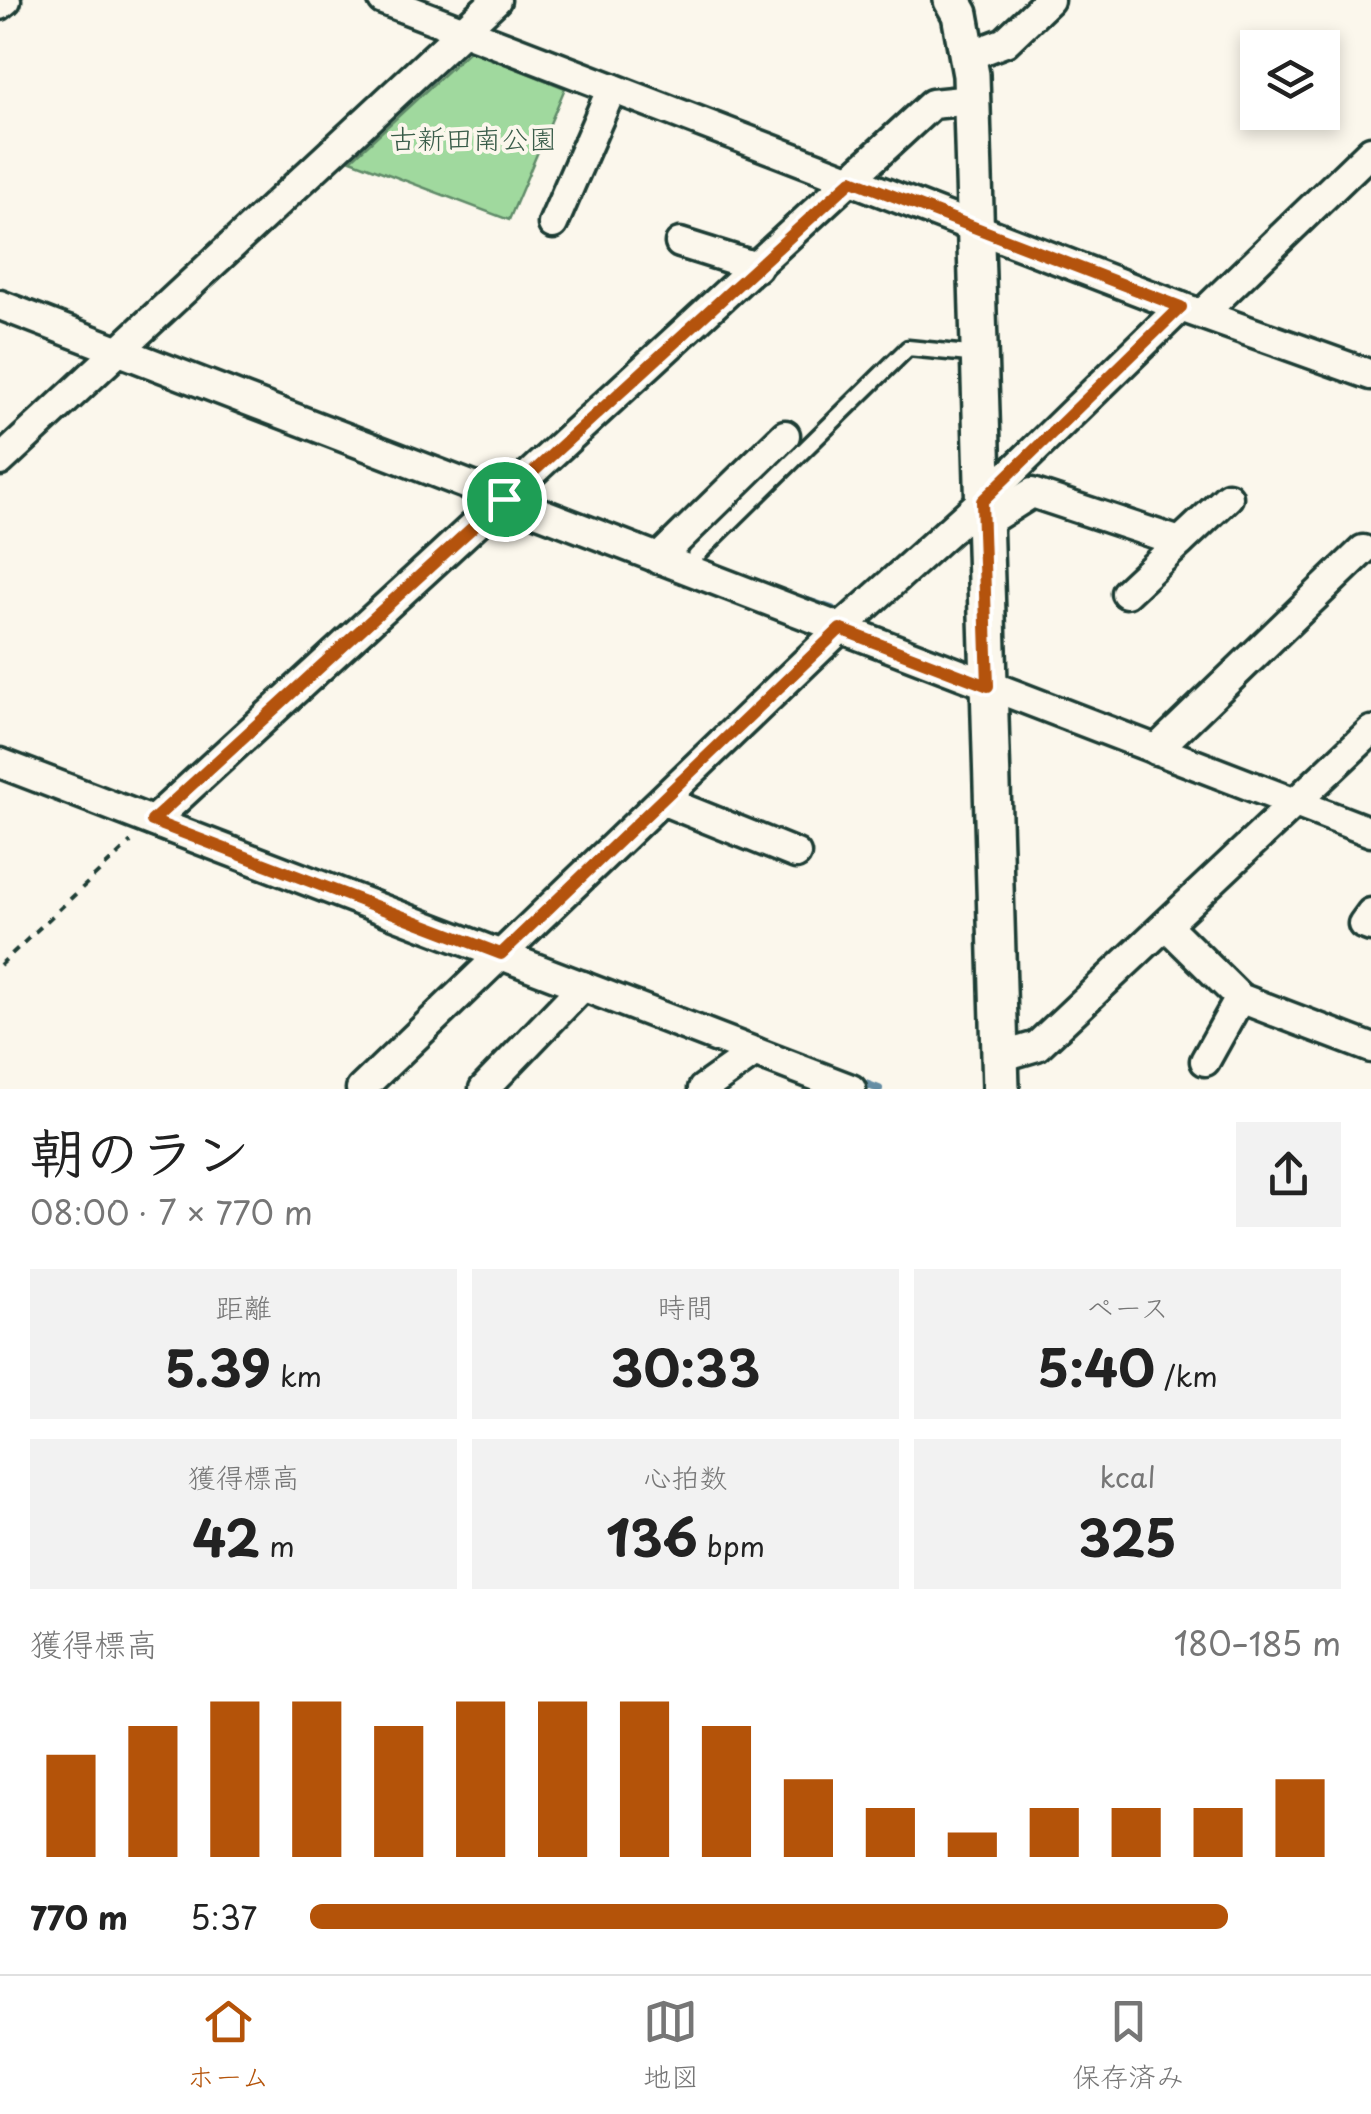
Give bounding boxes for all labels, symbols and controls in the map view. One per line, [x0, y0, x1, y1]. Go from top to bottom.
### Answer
map controls [1240, 30, 1340, 130]
button: layers [1240, 30, 1340, 130]
park label: 古新田南公園 [389, 116, 557, 159]
pin [462, 457, 547, 542]
icon: arrive [477, 472, 532, 527]
text: 朝のラン [30, 1109, 250, 1192]
button: share [1236, 1122, 1341, 1227]
text: 08:00 · 7 × 770 m [30, 1188, 313, 1236]
text: 距離 [215, 1285, 272, 1328]
text: 時間 [657, 1285, 714, 1328]
text: ペース [1086, 1285, 1169, 1328]
text: 5.39 [165, 1328, 271, 1404]
text: 30:33 [611, 1328, 760, 1404]
text: 5:40 [1037, 1328, 1155, 1404]
text: km [271, 1354, 322, 1397]
text: /km [1155, 1354, 1218, 1397]
text: 獲得標高 [187, 1455, 300, 1498]
text: 心拍数 [643, 1455, 728, 1498]
text: kcal [1100, 1455, 1155, 1498]
text: 42 [192, 1498, 260, 1574]
text: 136 [606, 1498, 698, 1574]
text: 325 [1078, 1498, 1177, 1574]
text: m [260, 1524, 295, 1567]
text: bpm [698, 1524, 765, 1567]
text: 獲得標高 [30, 1619, 158, 1667]
text: 180–185 m [1174, 1619, 1341, 1667]
text: 770 m [30, 1893, 128, 1941]
text: 5:37 [190, 1893, 257, 1941]
tab: ホーム [187, 1994, 270, 2097]
tab: 地図 [643, 1994, 699, 2097]
tab: 保存済み [1072, 1994, 1184, 2097]

